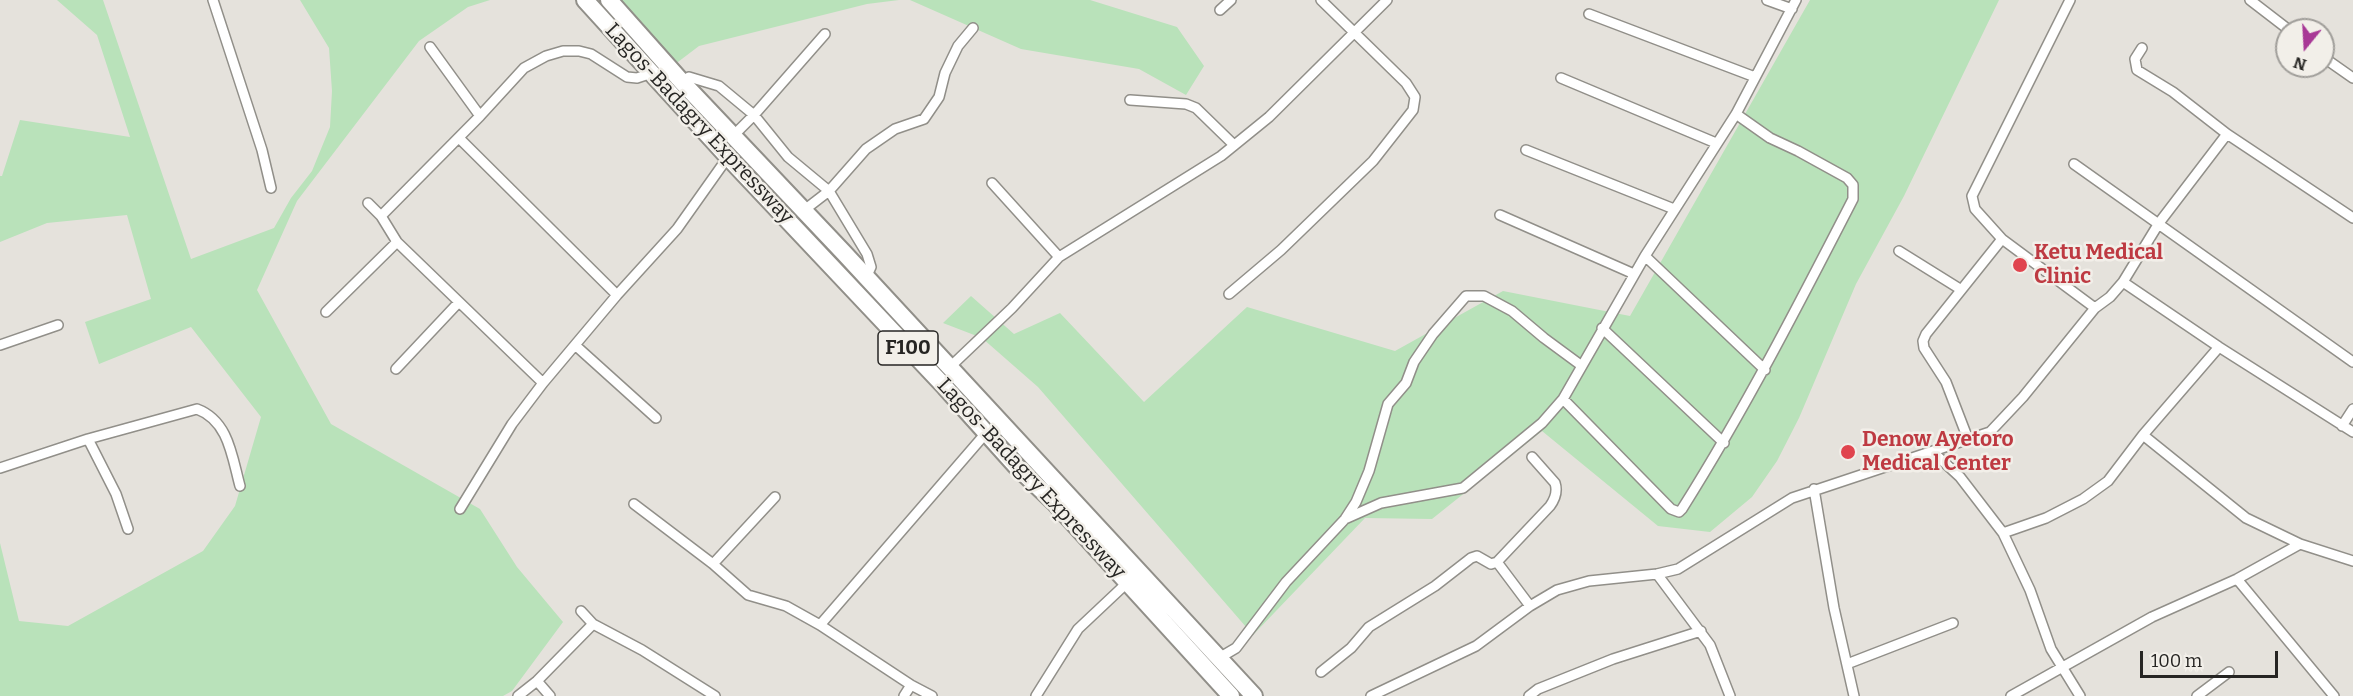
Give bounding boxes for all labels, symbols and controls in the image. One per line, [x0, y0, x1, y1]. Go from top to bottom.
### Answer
street label: Lagos-Badagry Expressway [599, 18, 799, 230]
north arrow [2275, 18, 2335, 78]
text: N [2291, 53, 2309, 75]
place label: Ketu Medical Clinic [2034, 240, 2163, 290]
marker: Ketu Medical Clinic [2011, 256, 2029, 274]
road number: F100 [878, 331, 938, 365]
street label: Lagos-Badagry Expressway [931, 373, 1131, 585]
place label: Denow Ayetoro Medical Center [1862, 427, 2014, 477]
marker: Denow Ayetoro Medical Center [1839, 443, 1857, 461]
scale bar [2143, 639, 2281, 677]
text: 100 m [2151, 650, 2202, 672]

